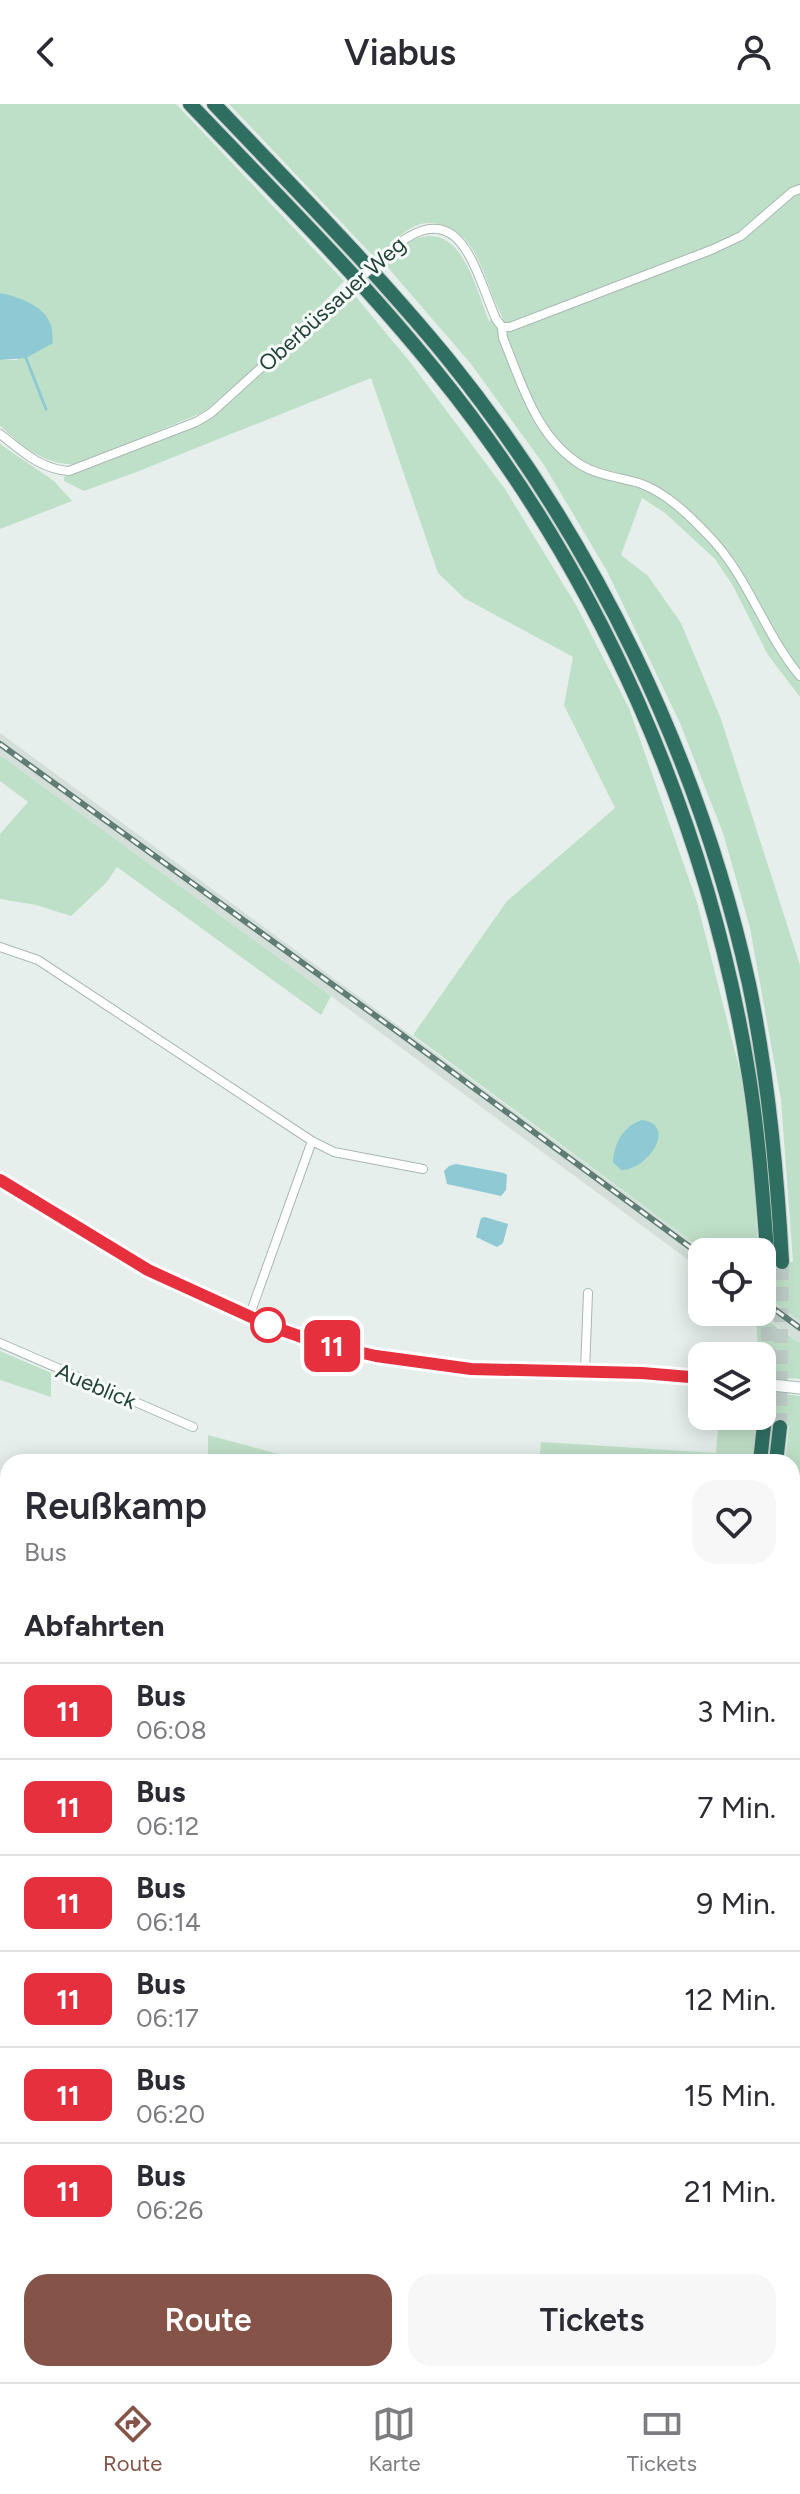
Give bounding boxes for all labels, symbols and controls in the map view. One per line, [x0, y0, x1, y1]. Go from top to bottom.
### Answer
icon: back [24, 30, 68, 74]
icon: person [732, 30, 776, 74]
text: Viabus [344, 31, 456, 74]
street label: Oberbüssauer Weg [253, 231, 411, 377]
map controls [688, 1238, 776, 1430]
button: locate [688, 1238, 776, 1326]
unlabelled marker [251, 1308, 285, 1342]
line badge: 11 [296, 1320, 368, 1372]
text: 11 [320, 1329, 344, 1363]
button: layers [688, 1342, 776, 1430]
street label: Aueblick [52, 1357, 141, 1415]
button: heart [692, 1480, 776, 1564]
text: Reußkamp [24, 1483, 207, 1529]
text: Bus [24, 1536, 67, 1568]
text: Abfahrten [24, 1607, 165, 1644]
text: Bus [136, 1677, 185, 1714]
text: 3 Min. [697, 1693, 776, 1730]
text: 11 [56, 1694, 80, 1728]
text: 06:08 [136, 1714, 207, 1746]
text: Bus [136, 1773, 185, 1810]
text: 7 Min. [697, 1789, 776, 1826]
text: 11 [56, 1790, 80, 1824]
text: 06:12 [136, 1810, 199, 1842]
text: Bus [136, 1869, 185, 1906]
text: 9 Min. [696, 1885, 776, 1922]
text: 11 [56, 1886, 80, 1920]
text: 06:14 [136, 1906, 201, 1938]
text: Bus [136, 1965, 185, 2002]
text: 12 Min. [684, 1981, 776, 2018]
text: 11 [56, 1982, 80, 2016]
text: 06:17 [136, 2002, 199, 2034]
text: Bus [136, 2061, 185, 2098]
text: 15 Min. [684, 2077, 776, 2114]
text: 11 [56, 2078, 80, 2112]
text: 06:20 [136, 2098, 205, 2130]
text: Bus [136, 2157, 185, 2194]
text: 21 Min. [684, 2173, 776, 2210]
text: 11 [56, 2174, 80, 2208]
text: 06:26 [136, 2194, 203, 2226]
button: Route [24, 2274, 392, 2366]
button: Tickets [408, 2274, 776, 2366]
tab: Route [103, 2402, 162, 2477]
tab: Karte [368, 2402, 421, 2477]
tab: Tickets [627, 2402, 697, 2477]

